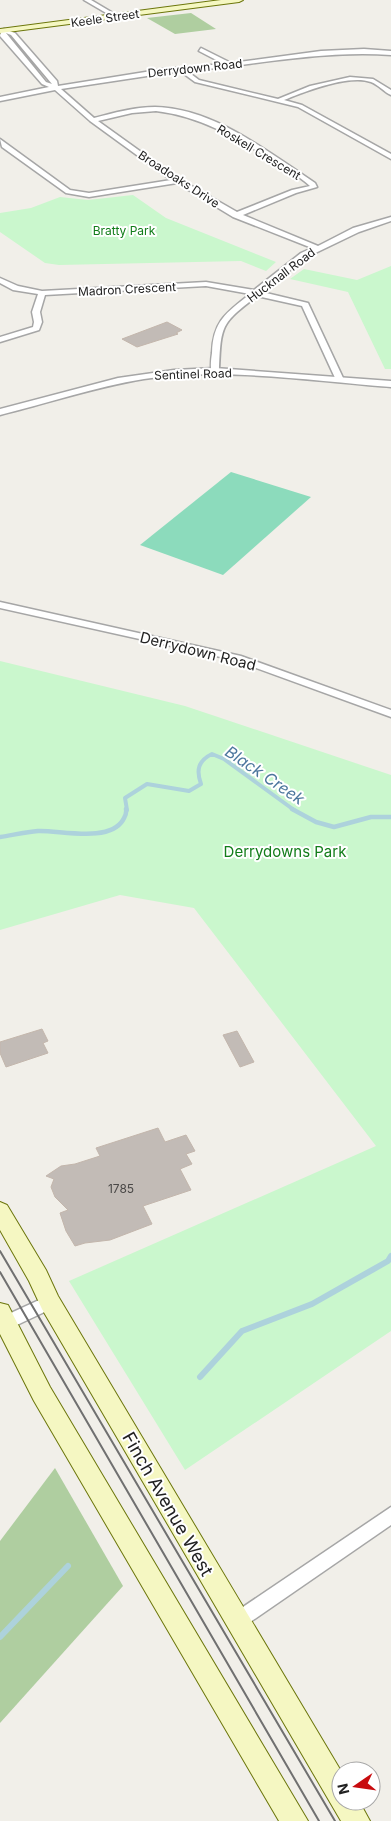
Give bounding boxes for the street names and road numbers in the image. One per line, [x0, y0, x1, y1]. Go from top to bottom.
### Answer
street label: Keele Street [70, 6, 140, 30]
street label: Derrydown Road [147, 56, 243, 80]
street label: Roskell Crescent [214, 121, 304, 183]
street label: Broadoaks Drive [136, 147, 222, 211]
street label: Hucknall Road [244, 245, 318, 305]
street label: Madron Crescent [78, 279, 176, 299]
street label: Sentinel Road [154, 365, 232, 383]
street label: Derrydown Road [138, 627, 258, 675]
street label: Finch Avenue West [118, 1428, 218, 1580]

